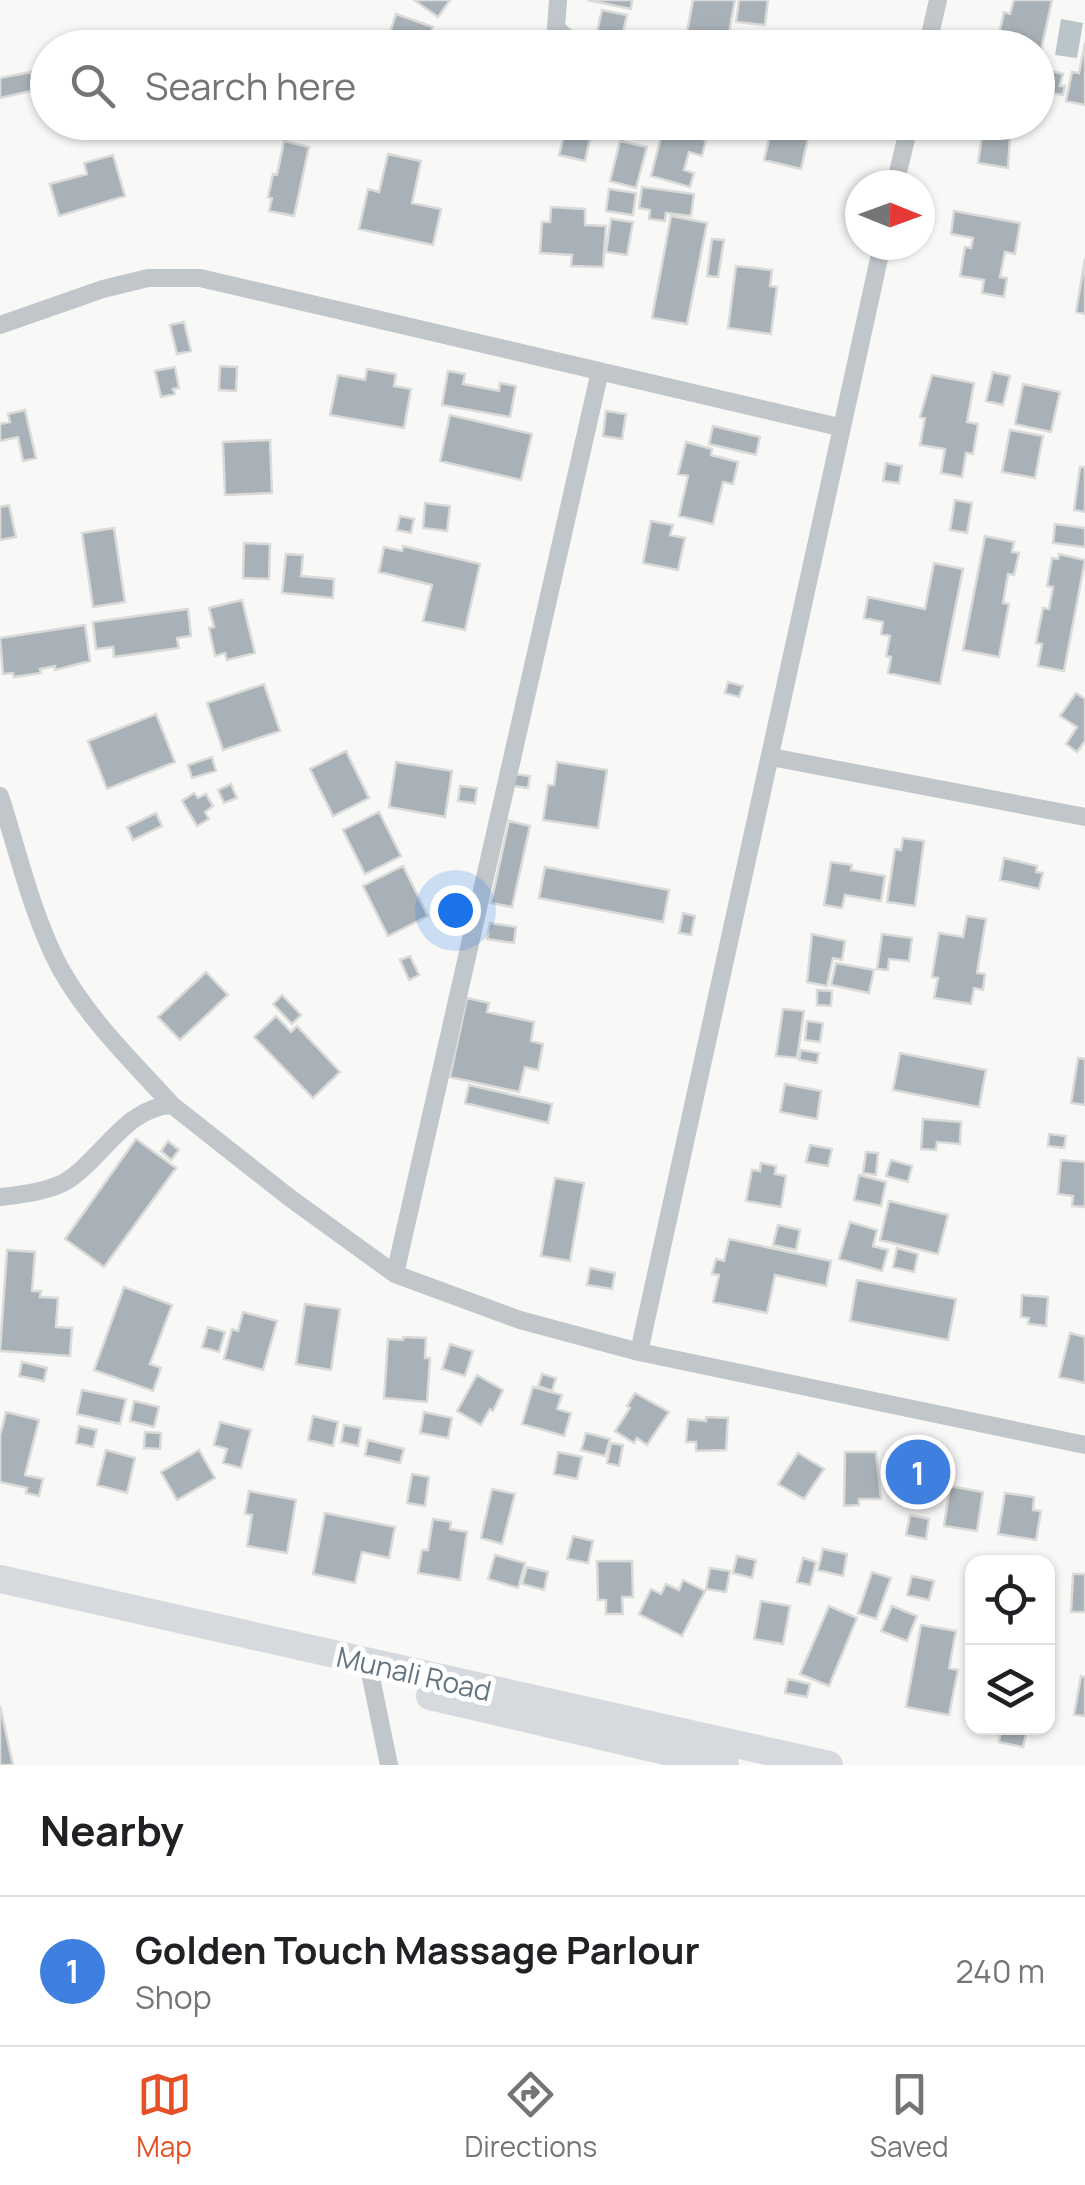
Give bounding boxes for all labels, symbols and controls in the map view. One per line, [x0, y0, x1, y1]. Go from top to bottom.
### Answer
search box [30, 30, 1055, 140]
icon: search [65, 58, 120, 113]
text: Search here [145, 59, 356, 111]
north arrow [845, 170, 935, 260]
your location [430, 885, 481, 936]
pin: 1 [886, 1434, 950, 1510]
map controls [965, 1555, 1055, 1735]
button: locate [965, 1555, 1055, 1645]
street label: Munali Road [333, 1637, 495, 1709]
button: layers [965, 1645, 1055, 1735]
text: Nearby [40, 1801, 184, 1859]
text: Golden Touch Massage Parlour [135, 1923, 700, 1975]
text: 1 [65, 1949, 80, 1993]
text: 240 m [955, 1949, 1045, 1993]
text: Shop [135, 1975, 212, 2019]
tab: Map [136, 2067, 192, 2165]
tab: Directions [465, 2067, 597, 2165]
tab: Saved [870, 2067, 949, 2165]

